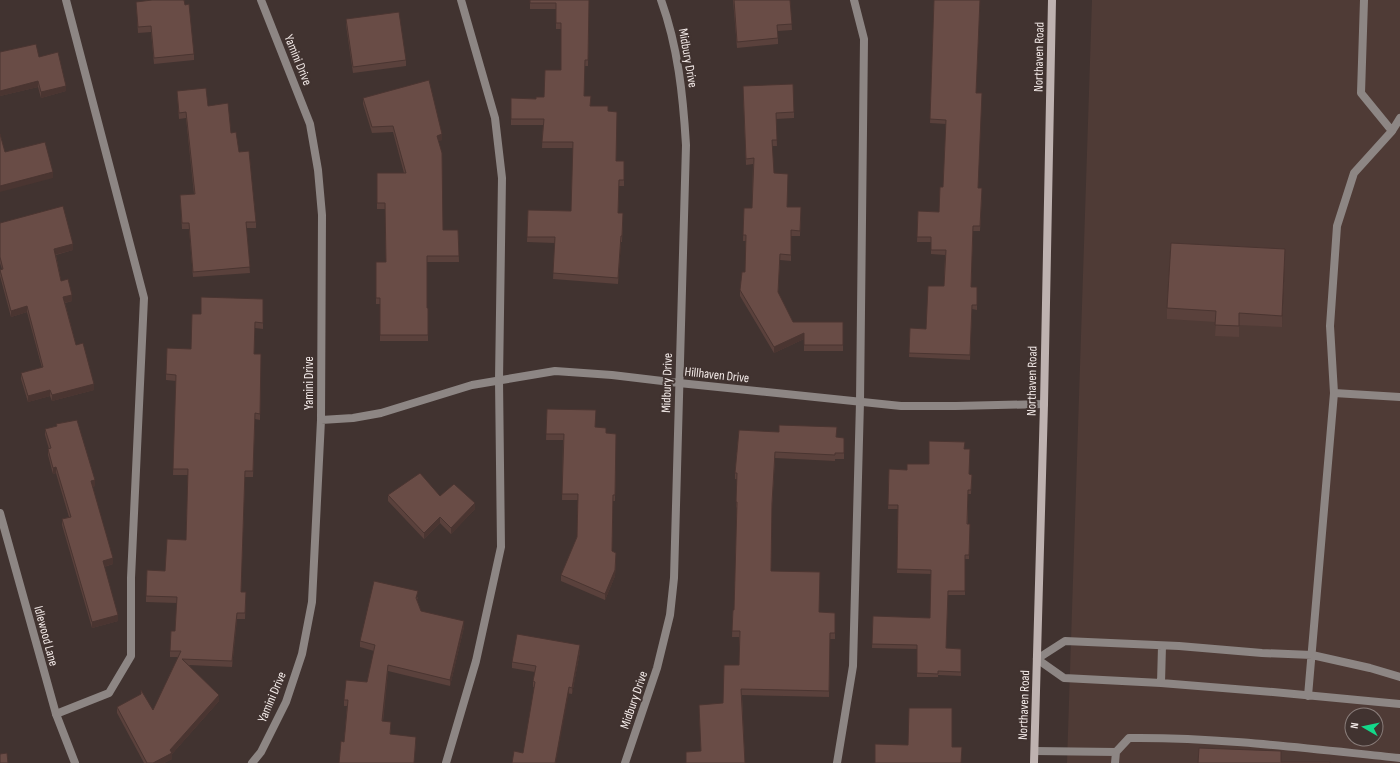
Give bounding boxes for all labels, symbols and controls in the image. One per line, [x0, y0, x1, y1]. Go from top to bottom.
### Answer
street label: Northaven Road [1030, 22, 1048, 92]
street label: Midbury Drive [675, 27, 701, 89]
street label: Yamini Drive [281, 32, 315, 88]
street label: Northaven Road [1023, 346, 1041, 416]
street label: Midbury Drive [658, 353, 676, 413]
street label: Yamini Drive [301, 356, 317, 410]
street label: Hillhaven Drive [684, 364, 750, 386]
street label: Idlewood Lane [30, 604, 62, 668]
street label: Yamini Drive [254, 669, 290, 725]
street label: Midbury Drive [617, 669, 651, 731]
street label: Northaven Road [1015, 670, 1033, 740]
north arrow [1344, 707, 1384, 747]
text: N [1348, 721, 1362, 729]

